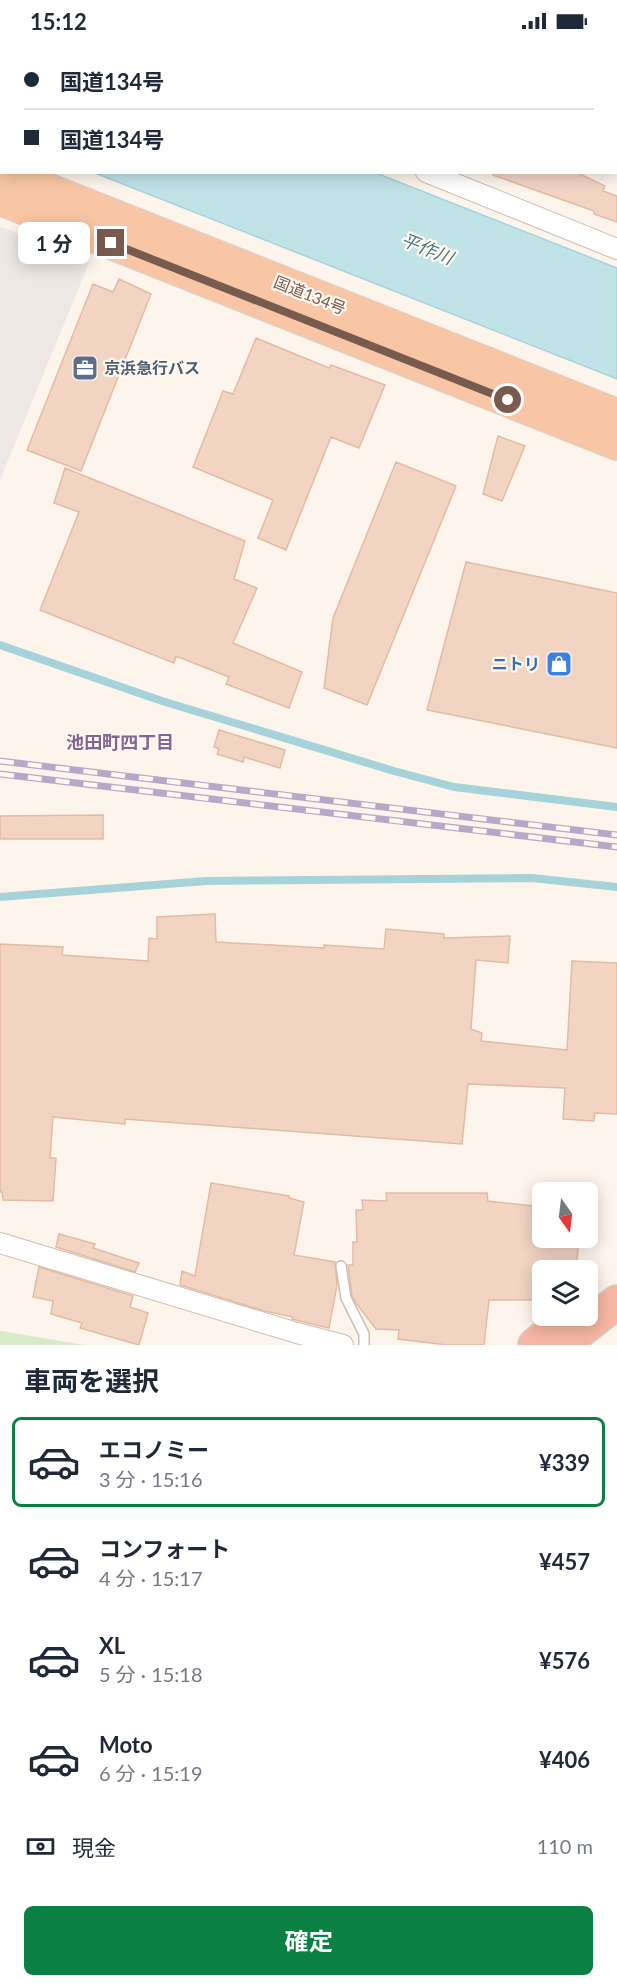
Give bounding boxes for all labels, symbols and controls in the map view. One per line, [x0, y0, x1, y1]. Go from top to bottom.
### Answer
text: 15:12 [30, 8, 87, 35]
text: 国道134号 [60, 68, 164, 95]
text: 国道134号 [60, 126, 164, 153]
callout: 1 分 [18, 222, 90, 264]
water label: 平作川 [398, 228, 458, 269]
route end [97, 229, 124, 256]
text: 1 分 [36, 231, 72, 255]
street label: 国道134号 [271, 272, 349, 318]
office icon: 京浜急行バス [70, 353, 100, 383]
place label: 京浜急行バス [104, 358, 200, 377]
route start [494, 386, 521, 413]
shop icon: ニトリ [544, 649, 574, 679]
place label: ニトリ [492, 654, 540, 673]
district label: 池田町四丁目 [66, 731, 174, 753]
north arrow [532, 1182, 598, 1248]
map controls [532, 1182, 598, 1326]
button: layers [532, 1260, 598, 1326]
text: 車両を選択 [24, 1364, 159, 1397]
icon: car [27, 1435, 81, 1489]
text: エコノミー [99, 1436, 209, 1463]
text: ¥339 [539, 1449, 590, 1476]
text: 3 分 · 15:16 [99, 1467, 203, 1491]
icon: car [27, 1534, 81, 1588]
text: コンフォート [99, 1535, 230, 1562]
text: ¥457 [539, 1548, 590, 1575]
text: 4 分 · 15:17 [99, 1566, 203, 1590]
text: XL [99, 1632, 125, 1659]
icon: car [27, 1633, 81, 1687]
text: ¥576 [539, 1647, 590, 1674]
text: 5 分 · 15:18 [99, 1662, 203, 1686]
text: Moto [99, 1731, 153, 1758]
icon: car [27, 1732, 81, 1786]
text: ¥406 [539, 1746, 590, 1773]
text: 6 分 · 15:19 [99, 1761, 203, 1785]
icon: cash [24, 1830, 57, 1863]
text: 現金 [72, 1834, 116, 1861]
text: 110 m [537, 1834, 593, 1858]
button: 確定 [24, 1906, 593, 1975]

